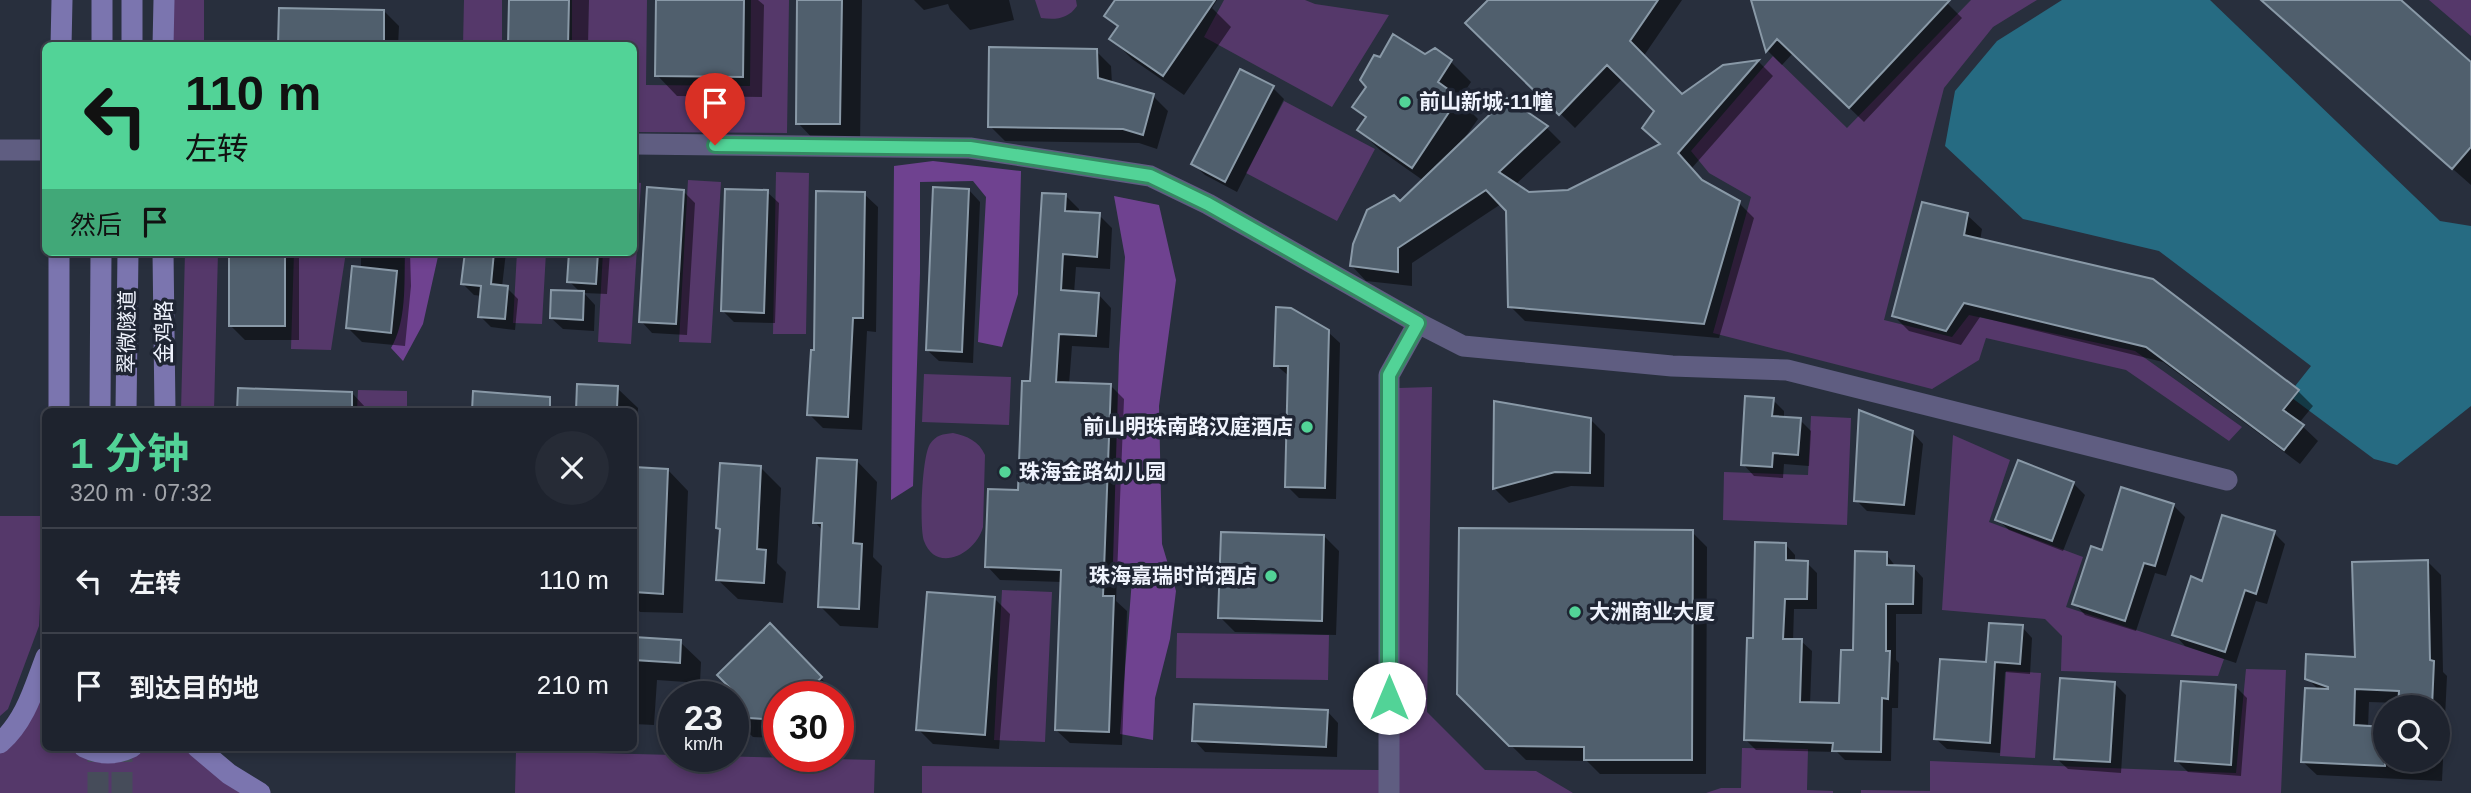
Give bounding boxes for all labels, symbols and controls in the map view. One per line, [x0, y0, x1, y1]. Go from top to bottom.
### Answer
text: 110 m [185, 66, 321, 120]
icon: left [70, 70, 161, 161]
pin [685, 73, 745, 145]
icon: arrive [696, 84, 734, 122]
place label: 前山新城-11幢 [1419, 90, 1553, 113]
marker: 前山新城-11幢 [1397, 94, 1413, 110]
text: 左转 [185, 131, 249, 167]
icon: arrive [136, 203, 174, 241]
text: 然后 [70, 210, 122, 240]
street label: 翠微隧道 [114, 290, 139, 374]
street label: 金鸡路 [152, 301, 175, 364]
place label: 前山明珠南路汉庭酒店 [1083, 415, 1293, 438]
marker: 前山明珠南路汉庭酒店 [1299, 419, 1315, 435]
text: 1 分钟 [70, 430, 189, 477]
button: close [535, 431, 609, 505]
place label: 珠海金路幼儿园 [1019, 460, 1166, 483]
marker: 珠海金路幼儿园 [997, 464, 1013, 480]
text: 320 m · 07:32 [70, 480, 212, 506]
icon: left [70, 562, 108, 600]
place label: 珠海嘉瑞时尚酒店 [1089, 564, 1257, 587]
text: 110 m [539, 565, 609, 595]
text: 左转 [129, 568, 181, 598]
marker: 珠海嘉瑞时尚酒店 [1263, 568, 1279, 584]
place label: 大洲商业大厦 [1589, 600, 1715, 623]
marker: 大洲商业大厦 [1567, 604, 1583, 620]
position arrow [1352, 661, 1426, 735]
icon: arrive [70, 667, 108, 705]
text: 210 m [537, 670, 609, 700]
text: 到达目的地 [129, 673, 259, 703]
speed limit sign: 30 [763, 681, 854, 772]
map controls [2373, 695, 2450, 772]
button: search [2373, 695, 2450, 772]
text: 23 [684, 698, 723, 737]
text: km/h [684, 734, 723, 754]

